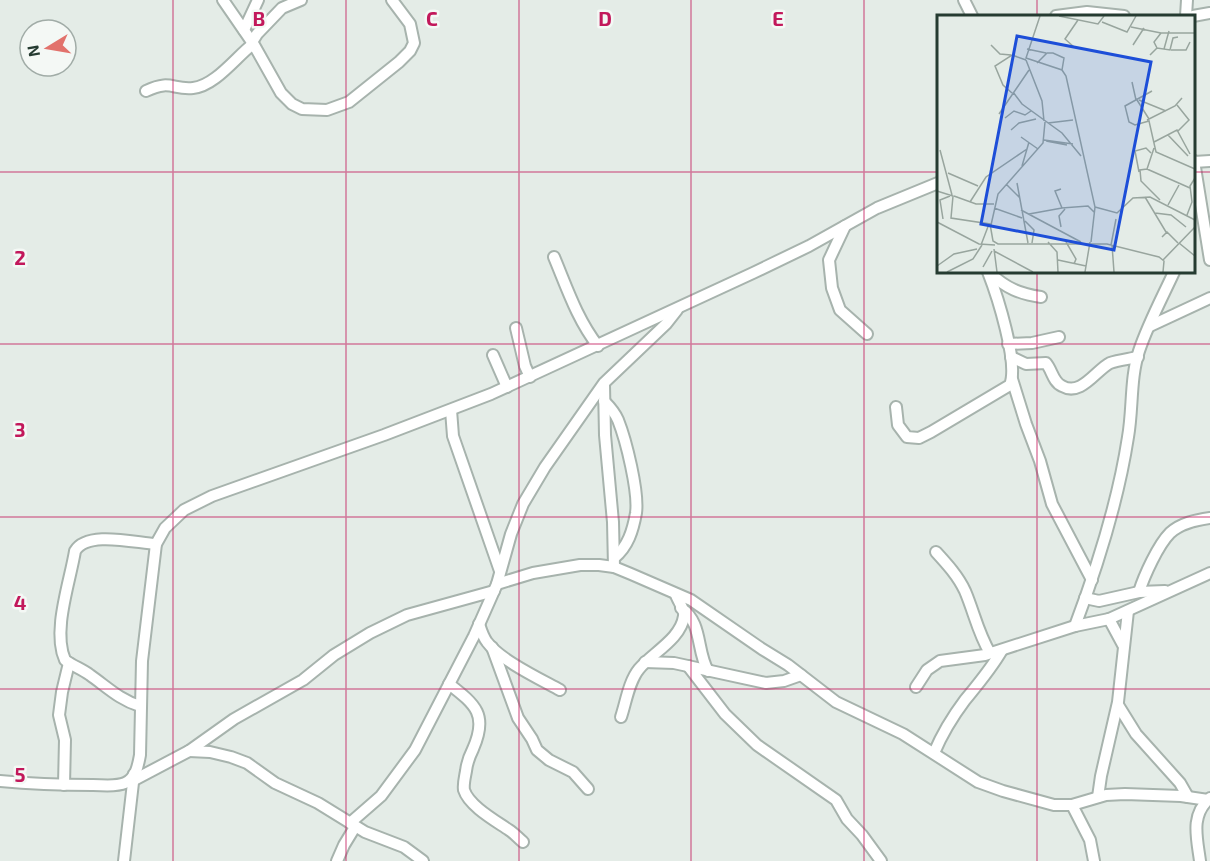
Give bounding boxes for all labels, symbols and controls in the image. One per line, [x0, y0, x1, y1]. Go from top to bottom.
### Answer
text: B [253, 6, 265, 30]
text: C [426, 6, 438, 30]
text: D [598, 6, 612, 30]
text: E [772, 6, 784, 30]
inset map [937, 15, 1195, 273]
north arrow [18, 18, 78, 78]
text: N [22, 43, 43, 58]
text: 2 [14, 245, 26, 269]
text: 3 [14, 417, 26, 441]
text: 4 [14, 590, 27, 614]
text: 5 [14, 762, 26, 786]

